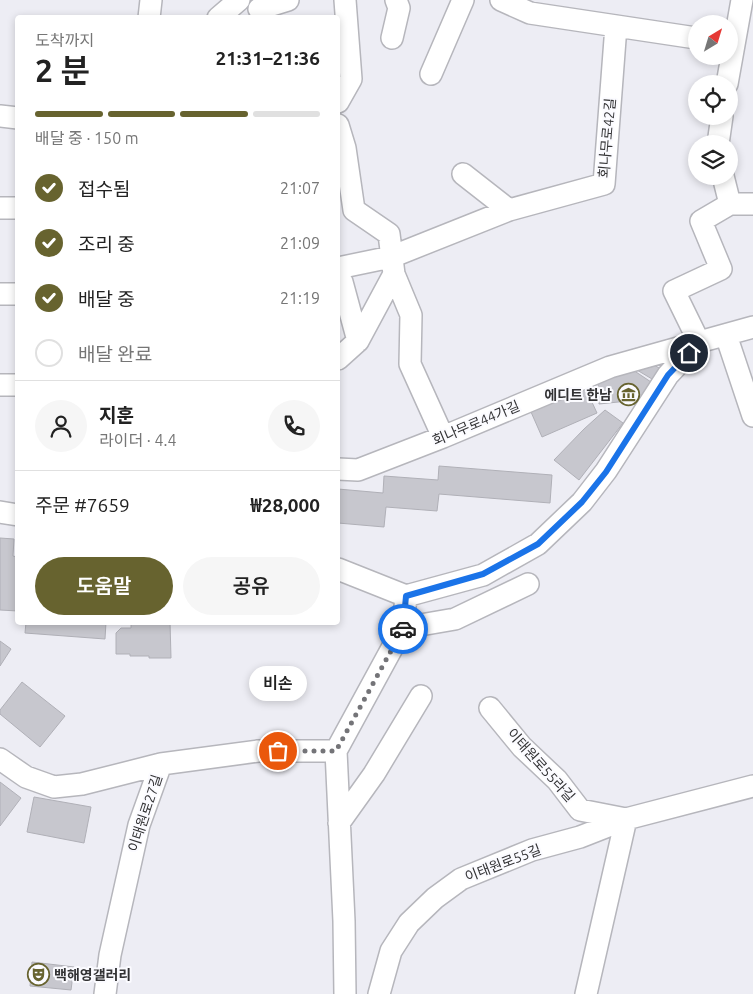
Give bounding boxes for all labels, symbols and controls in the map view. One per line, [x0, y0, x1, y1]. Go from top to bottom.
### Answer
north arrow [688, 15, 738, 65]
map controls [688, 15, 738, 185]
text: 도착까지 [35, 31, 94, 49]
text: 21:31–21:36 [215, 47, 320, 69]
text: 2 분 [35, 52, 90, 88]
button: locate [688, 75, 738, 125]
street label: 회나무로42길 [596, 97, 618, 179]
text: 배달 중 · 150 m [35, 129, 139, 147]
button: layers [688, 135, 738, 185]
icon: check [35, 174, 63, 202]
text: 접수됨 [78, 178, 130, 200]
text: 21:07 [280, 179, 320, 197]
icon: check [35, 229, 63, 257]
text: 조리 중 [78, 233, 135, 255]
text: 21:09 [280, 234, 320, 252]
icon: check [35, 284, 63, 312]
text: 배달 중 [78, 288, 135, 310]
text: 21:19 [280, 289, 320, 307]
pin [668, 332, 710, 374]
icon: home [675, 339, 703, 367]
text: 배달 완료 [78, 343, 152, 365]
museum icon: 에디트 한남 [616, 383, 640, 407]
place label: 에디트 한남 [544, 387, 612, 403]
street label: 회나무로44가길 [430, 397, 522, 449]
button: person [35, 400, 87, 452]
button: phone [268, 400, 320, 452]
text: 지훈 [99, 404, 134, 426]
text: 라이더 · 4.4 [99, 431, 176, 449]
text: 주문 #7659 [35, 494, 130, 516]
text: ₩28,000 [251, 494, 320, 516]
button: 도움말 [35, 557, 173, 615]
button: 공유 [183, 557, 320, 615]
courier [378, 604, 428, 654]
icon: car [389, 615, 417, 643]
callout: 비손 [249, 666, 307, 701]
text: 비손 [263, 674, 293, 692]
street label: 이태원로55라길 [504, 725, 578, 805]
pin [257, 730, 299, 772]
icon: bag [264, 737, 292, 765]
street label: 이태원로27길 [125, 772, 165, 854]
street label: 이태원로55길 [463, 841, 543, 885]
theatre icon: 백해영갤러리 [26, 963, 50, 987]
place label: 백해영갤러리 [54, 967, 131, 983]

